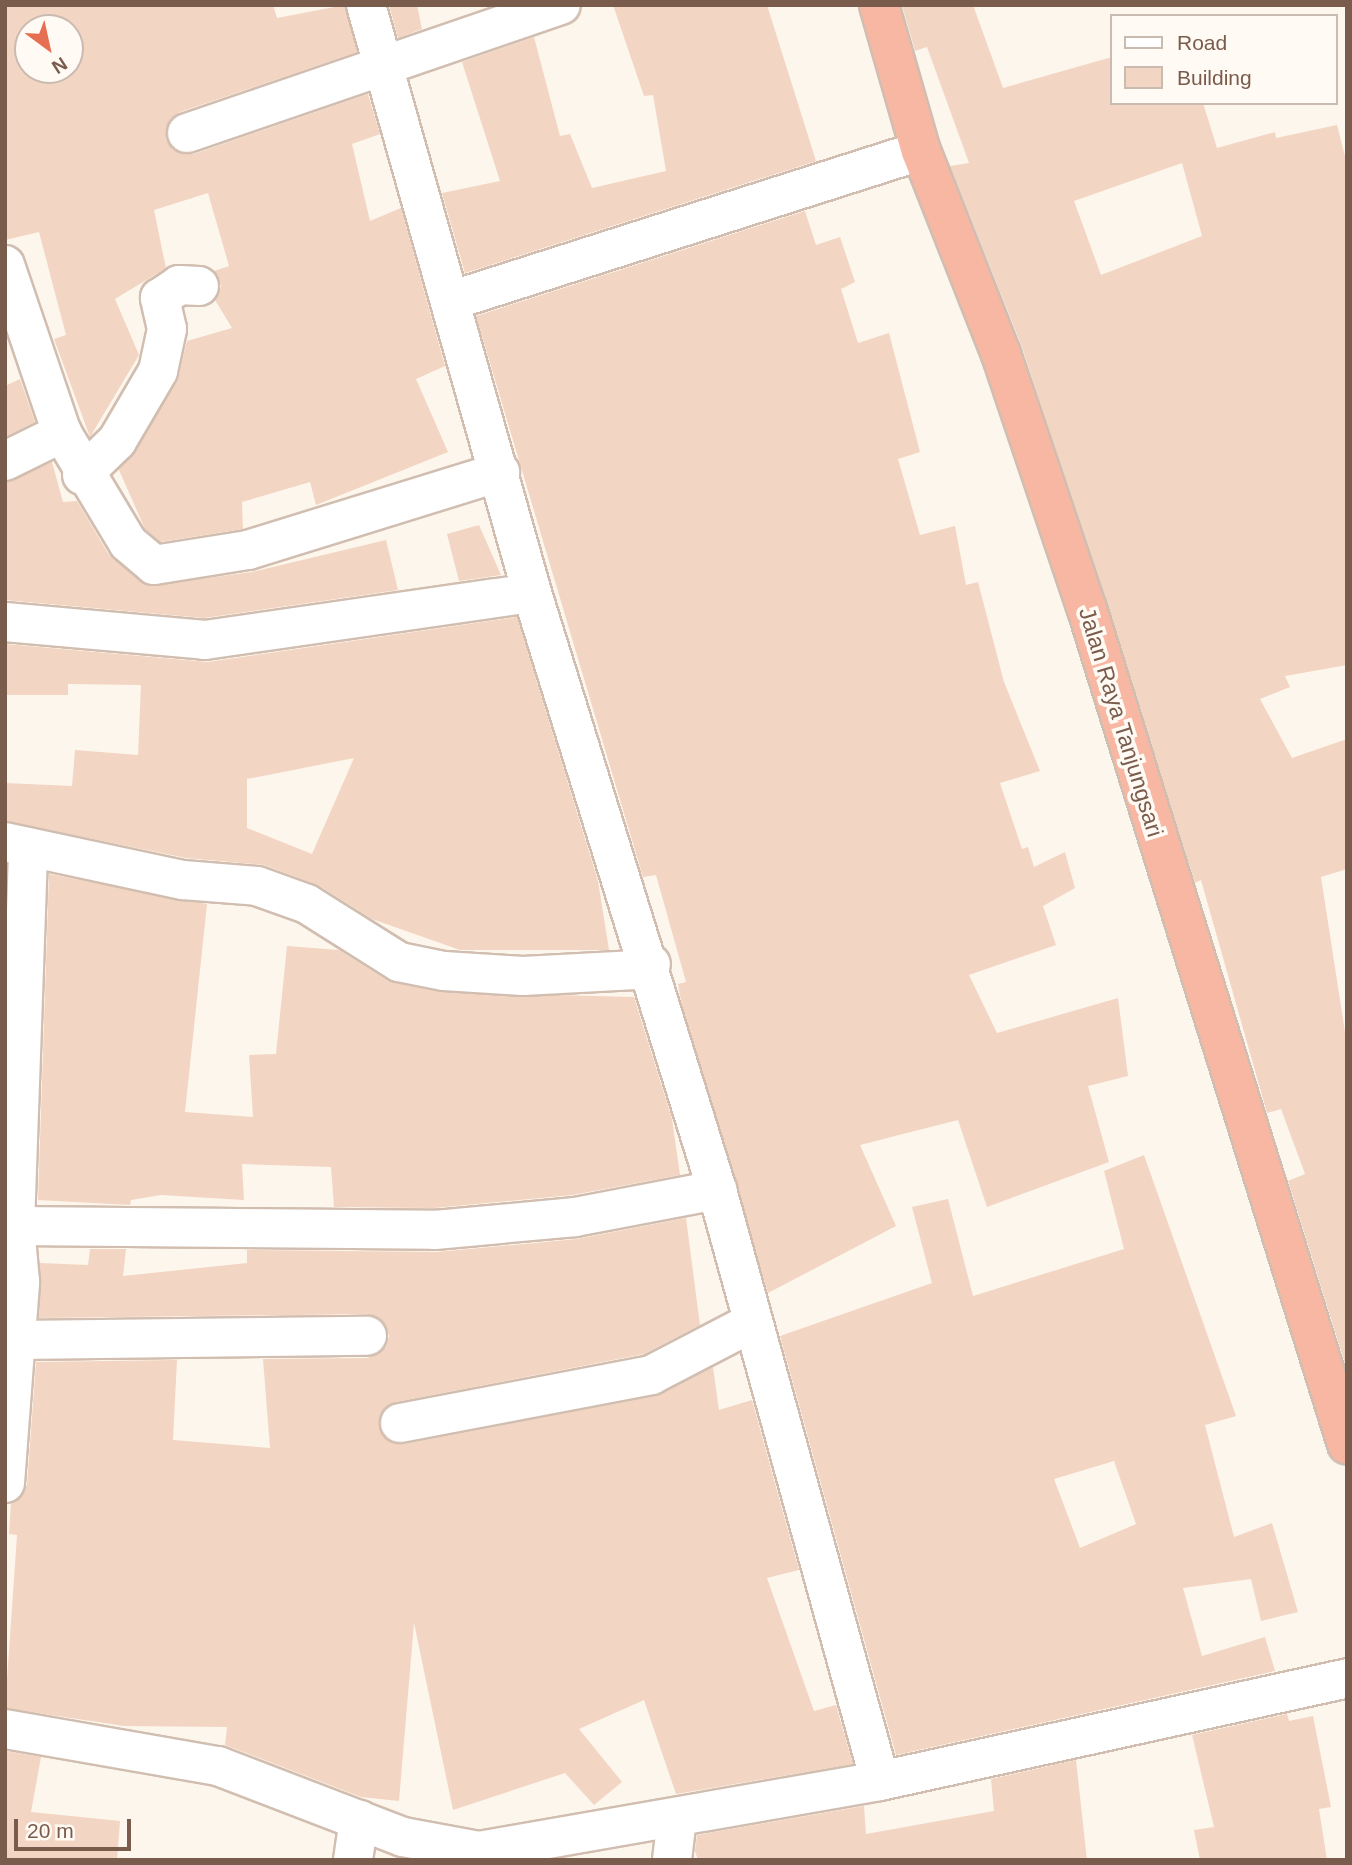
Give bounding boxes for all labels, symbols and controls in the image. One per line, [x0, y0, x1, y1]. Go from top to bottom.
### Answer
north arrow [14, 14, 84, 84]
legend [1110, 14, 1338, 105]
text: Road [1177, 31, 1227, 54]
text: N [48, 53, 71, 78]
text: Building [1177, 66, 1252, 89]
street label: Jalan Raya Tanjungsari [1073, 604, 1169, 840]
scale bar [18, 1806, 135, 1850]
text: 20 m [27, 1819, 74, 1842]

